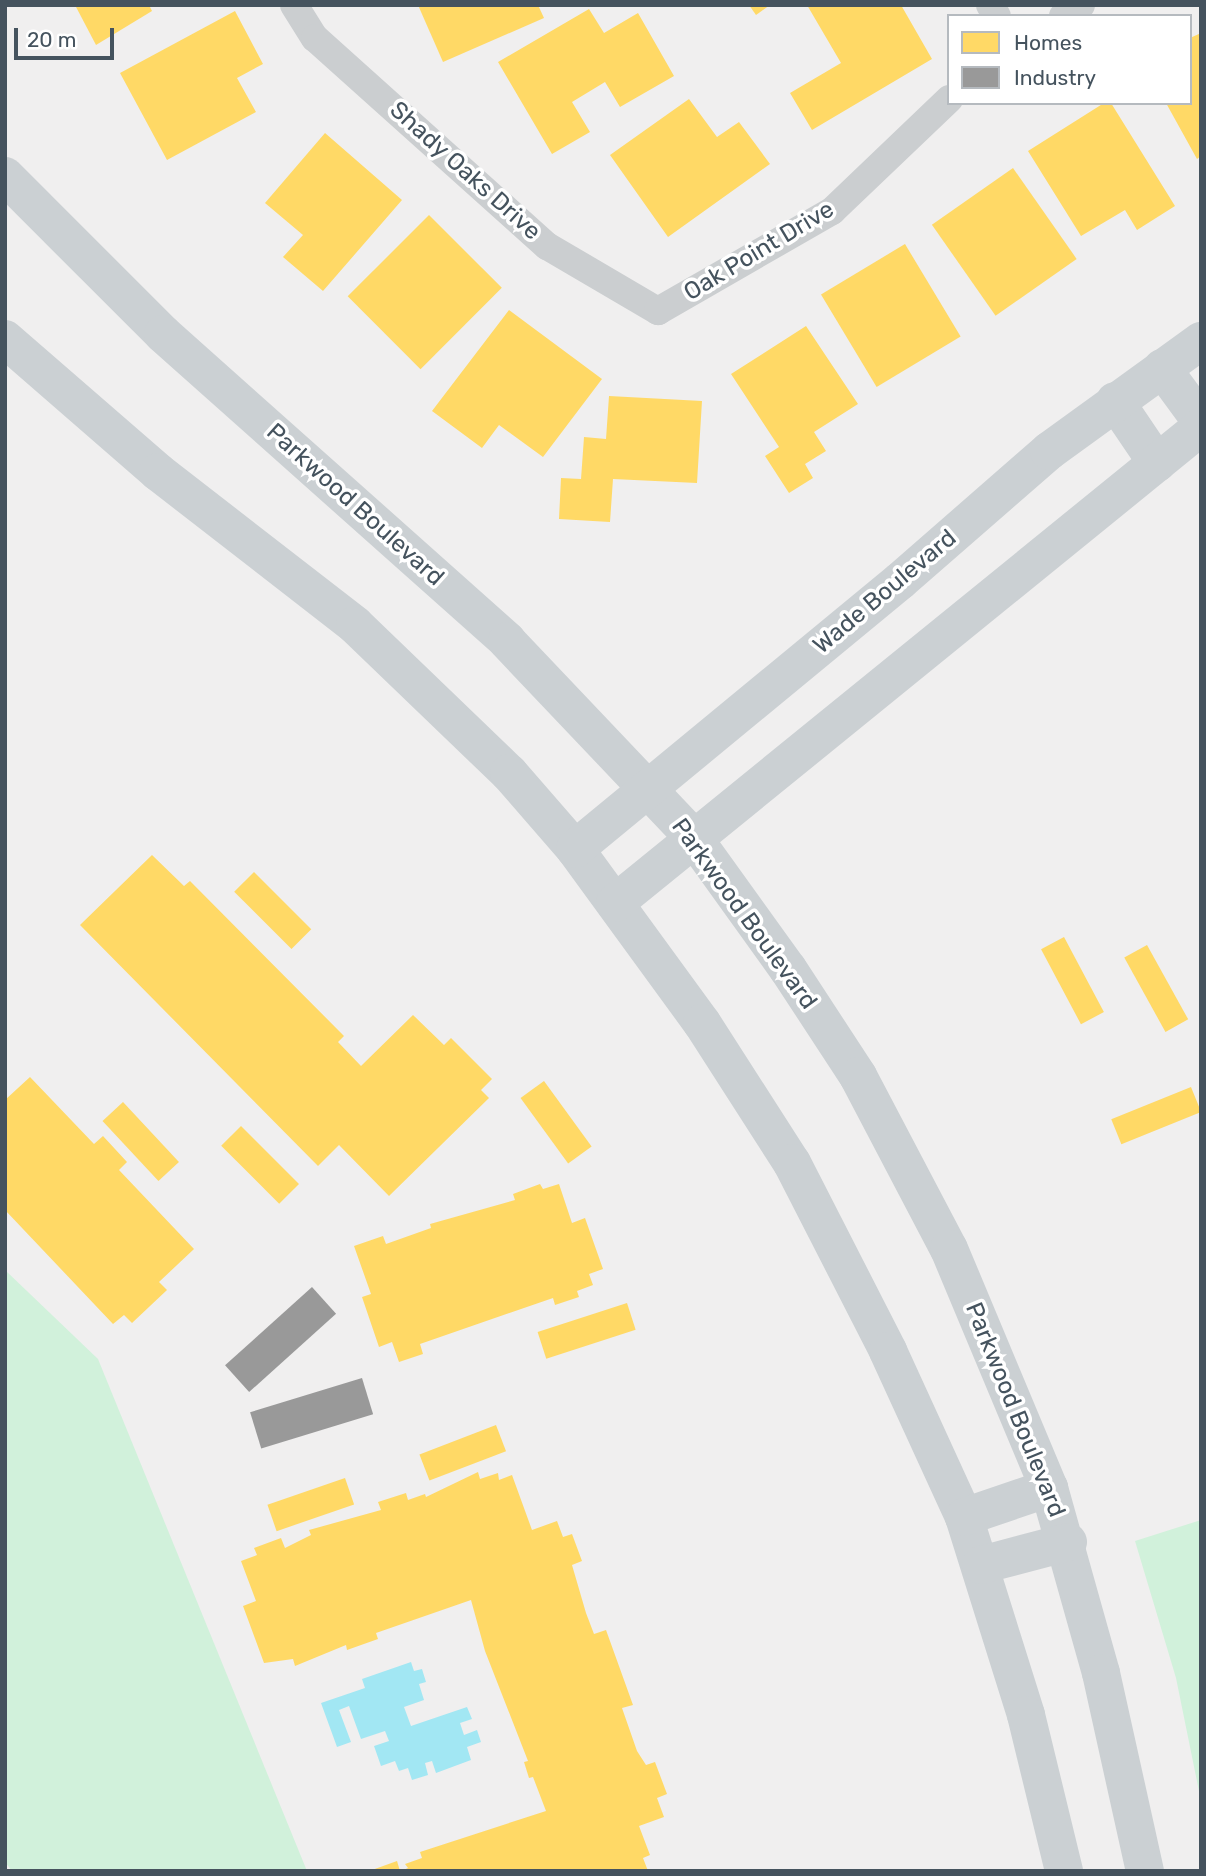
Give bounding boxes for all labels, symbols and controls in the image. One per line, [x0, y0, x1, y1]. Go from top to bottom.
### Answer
scale bar [18, 14, 117, 58]
legend [947, 14, 1192, 105]
text: 20 m [27, 27, 76, 52]
text: Homes [1014, 30, 1082, 55]
text: Industry [1014, 65, 1096, 90]
street label: Shady Oaks Drive [383, 95, 547, 247]
street label: Oak Point Drive [679, 195, 839, 307]
street label: Parkwood Boulevard [260, 418, 450, 592]
street label: Wade Boulevard [808, 524, 962, 660]
street label: Parkwood Boulevard [665, 813, 823, 1015]
street label: Parkwood Boulevard [959, 1299, 1071, 1521]

